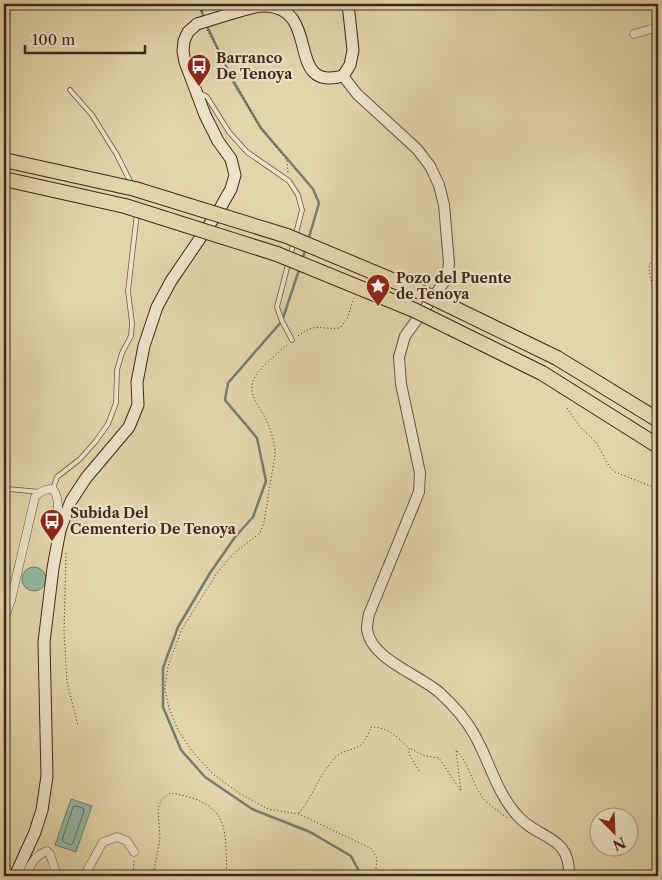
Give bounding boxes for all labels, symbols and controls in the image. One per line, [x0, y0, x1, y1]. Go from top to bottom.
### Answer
scale bar [25, 22, 145, 54]
text: 100 m [32, 30, 75, 49]
place label: Barranco De Tenoya [216, 49, 293, 83]
bus stop icon: Barranco De Tenoya [186, 53, 212, 87]
place label: Pozo del Puente de Tenoya [396, 269, 511, 303]
place icon: Pozo del Puente de Tenoya [365, 273, 391, 307]
place label: Subida Del Cementerio De Tenoya [70, 504, 237, 538]
bus stop icon: Subida Del Cementerio De Tenoya [39, 508, 65, 542]
north arrow [590, 808, 640, 858]
text: N [610, 833, 629, 855]

